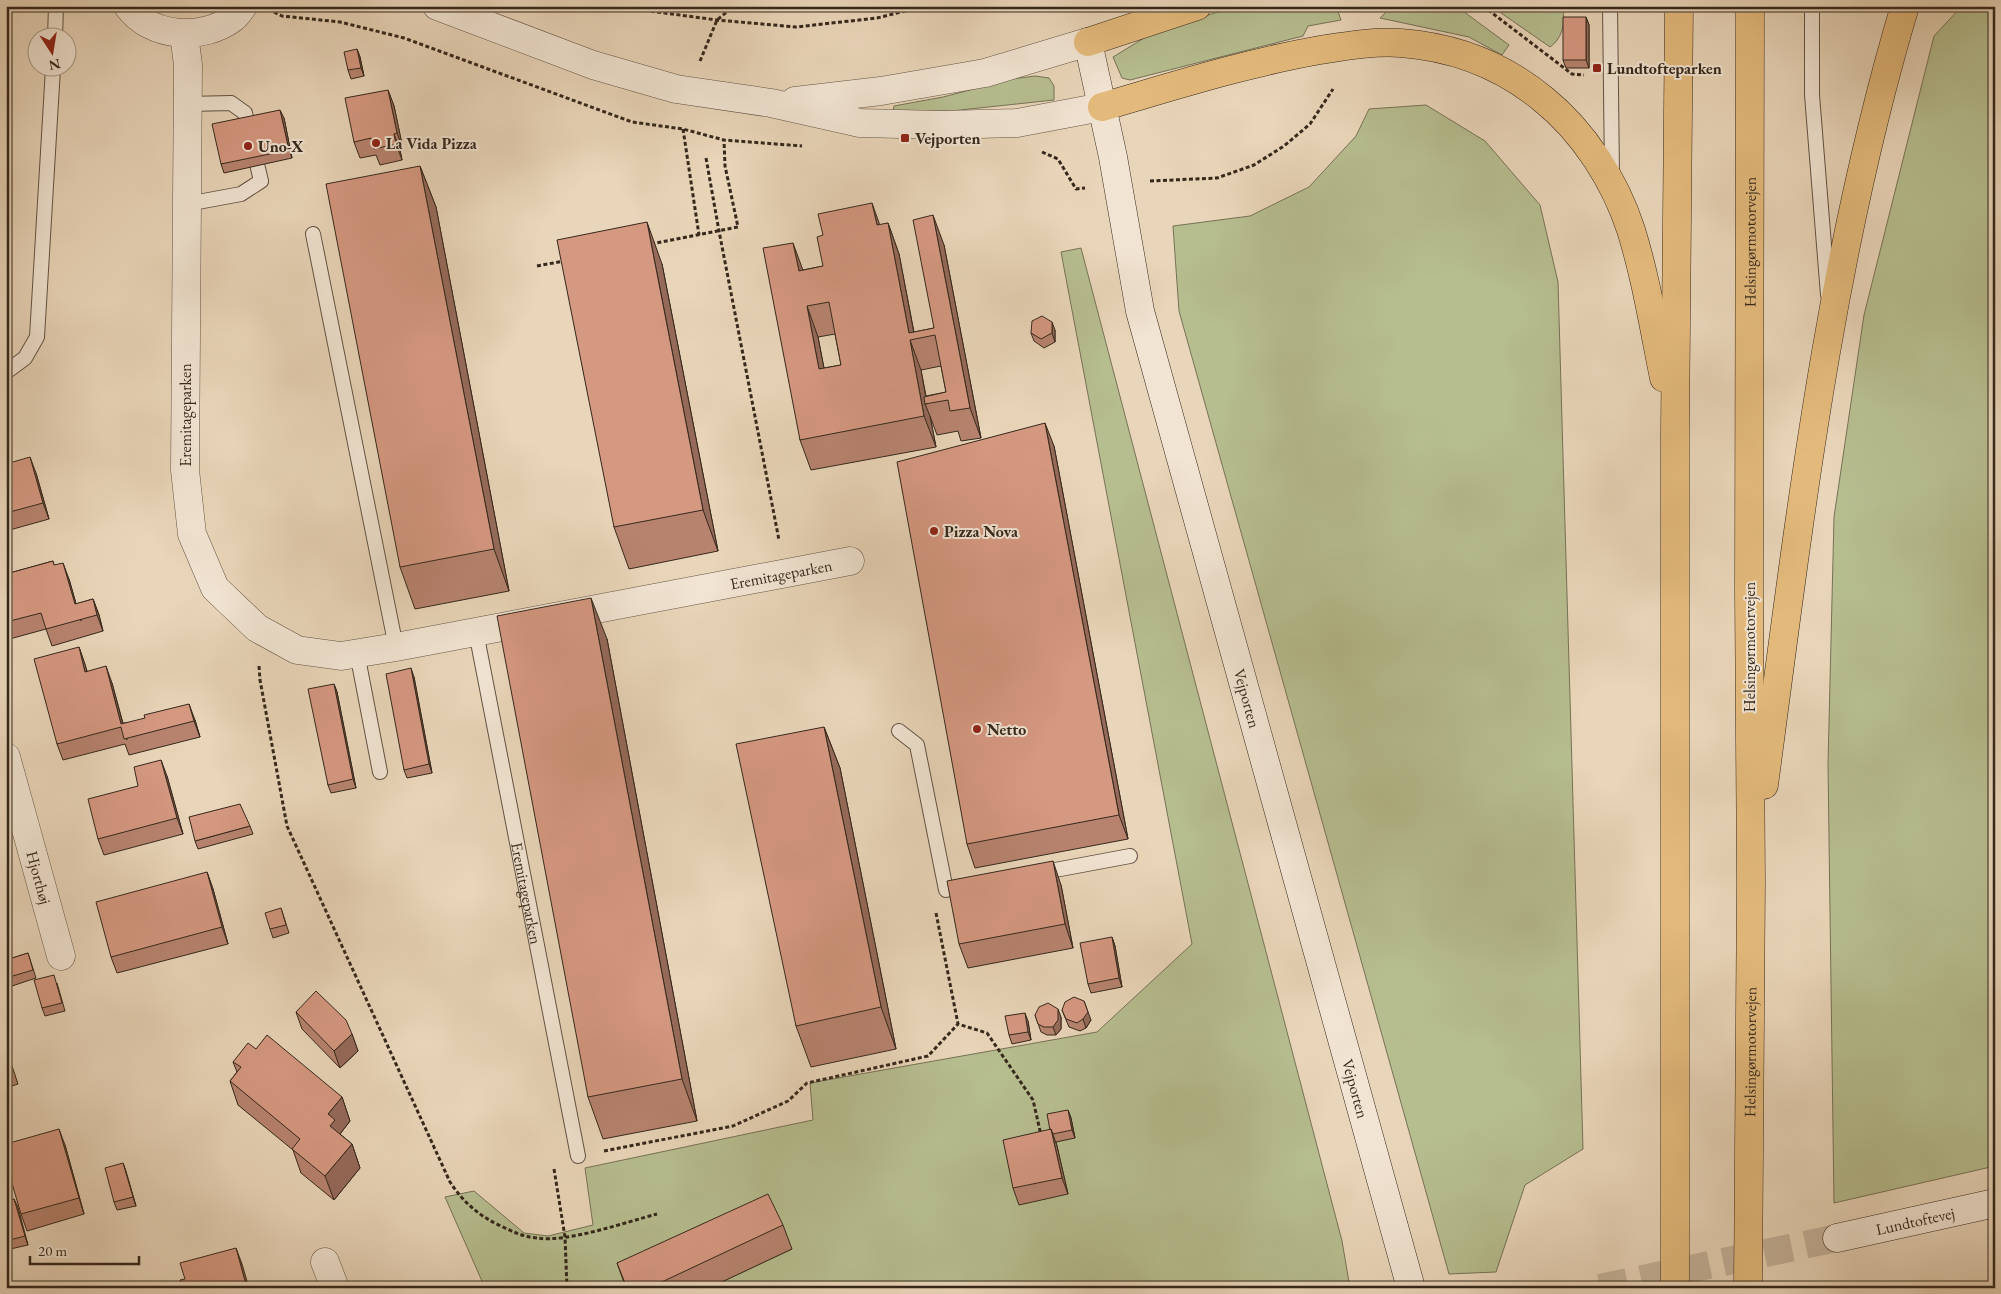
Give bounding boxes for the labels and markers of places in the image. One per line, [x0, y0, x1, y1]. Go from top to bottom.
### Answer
place label: Lundtofteparken [1607, 58, 1722, 79]
marker: Lundtofteparken [1591, 62, 1603, 74]
place label: Vejporten [915, 128, 981, 149]
marker: Vejporten [899, 132, 911, 144]
place label: La Vida Pizza [386, 133, 478, 154]
place label: Uno-X [258, 136, 303, 157]
marker: La Vida Pizza [370, 137, 382, 149]
marker: Uno-X [242, 140, 254, 152]
place label: Pizza Nova [944, 521, 1019, 542]
marker: Pizza Nova [928, 525, 940, 537]
place label: Netto [987, 719, 1026, 740]
marker: Netto [971, 723, 983, 735]

